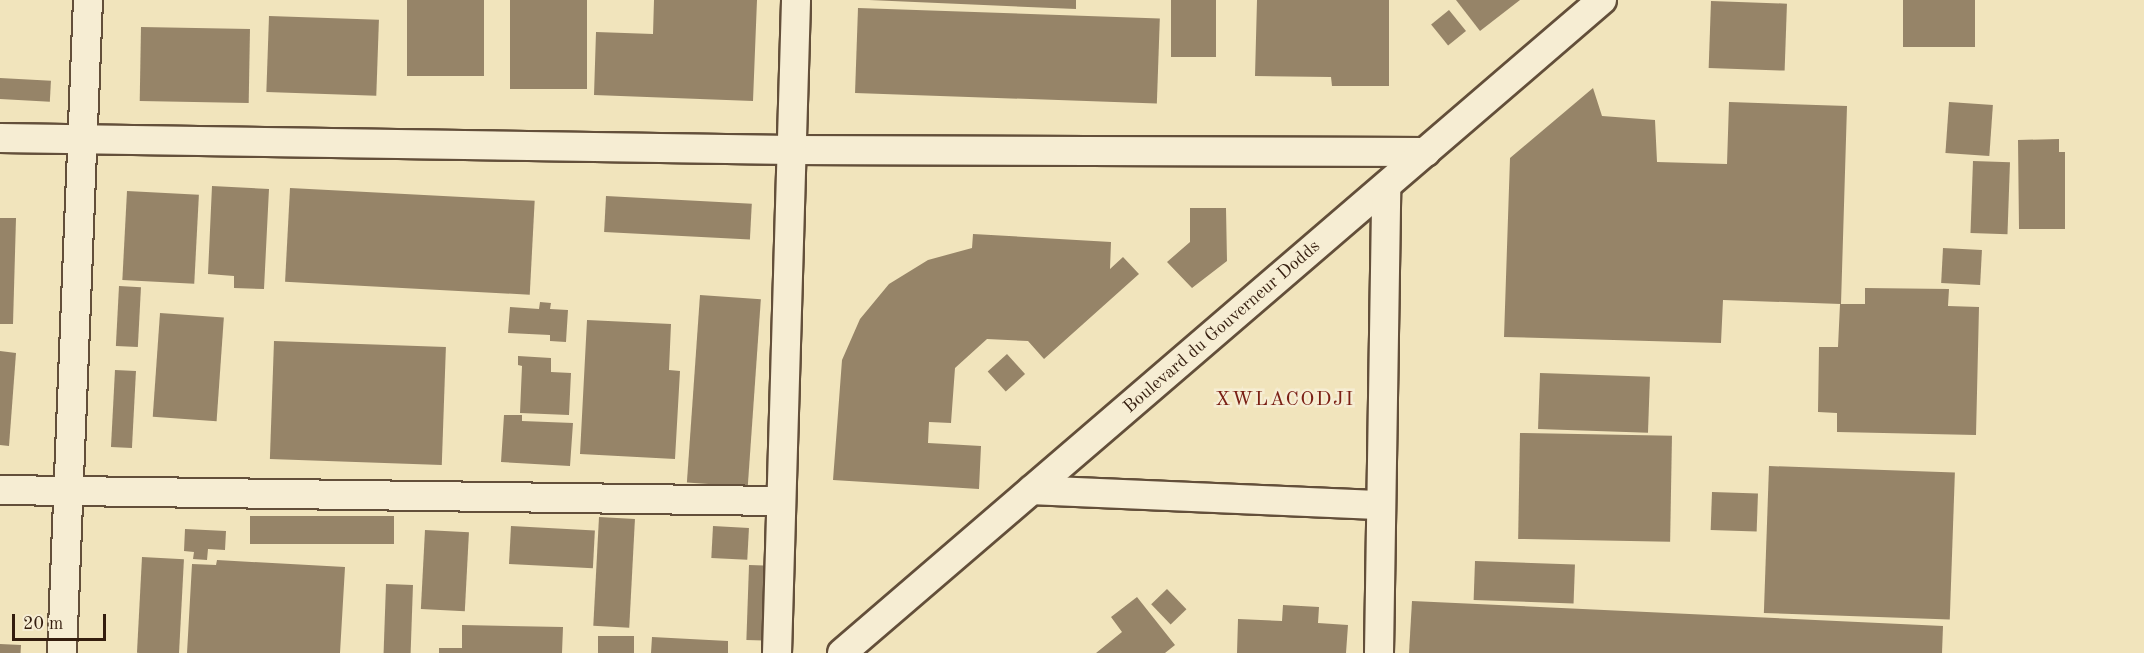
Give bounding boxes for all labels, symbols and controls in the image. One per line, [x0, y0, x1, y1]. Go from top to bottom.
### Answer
street label: Boulevard du Gouverneur Dodds [1119, 236, 1325, 418]
district label: XWLACODJI [1215, 388, 1355, 412]
scale bar [15, 602, 110, 640]
text: 20 m [23, 615, 63, 633]

